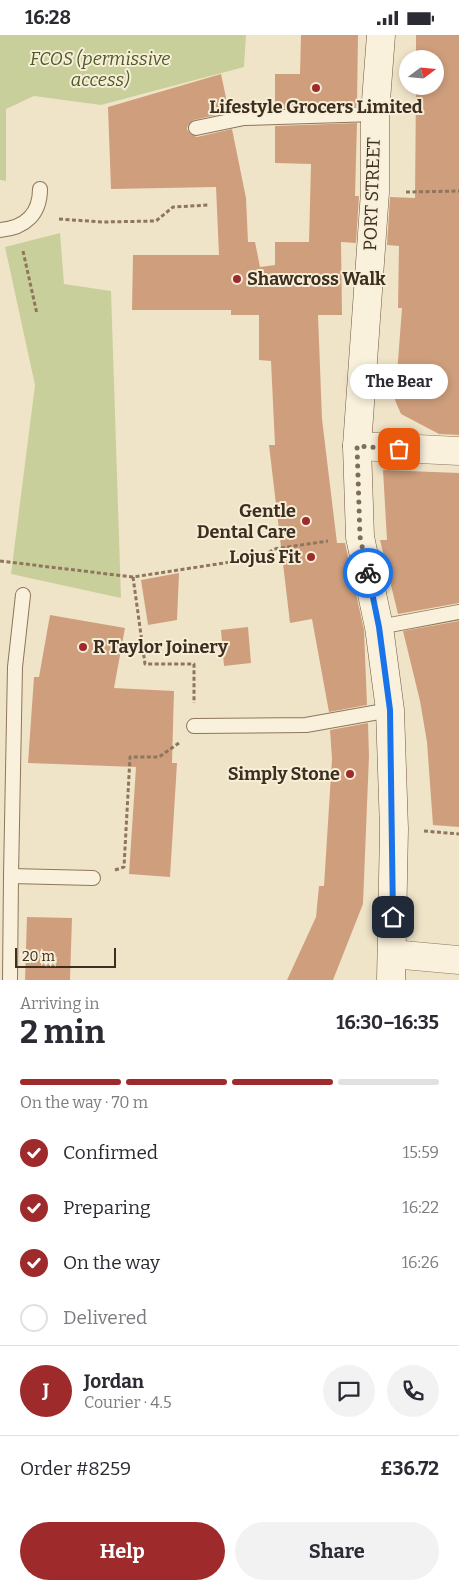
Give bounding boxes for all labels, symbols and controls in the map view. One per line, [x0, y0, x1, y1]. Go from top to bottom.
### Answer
text: 16:28 [25, 6, 71, 29]
park label: FCOS (permissive access) [30, 48, 170, 91]
north arrow [399, 50, 444, 95]
map controls [399, 50, 444, 95]
marker: Lifestyle Grocers Limited [310, 82, 322, 94]
place label: Lifestyle Grocers Limited [209, 96, 423, 118]
street label: PORT STREET [359, 136, 385, 251]
place label: Shawcross Walk [247, 268, 386, 290]
marker: Shawcross Walk [231, 273, 243, 285]
callout: The Bear [350, 364, 448, 399]
text: The Bear [366, 372, 433, 391]
pin [378, 428, 420, 470]
icon: bag [385, 435, 413, 463]
place label: Gentle Dental Care [197, 500, 296, 543]
marker: Gentle Dental Care [300, 515, 312, 527]
place label: Lojus Fit [229, 546, 301, 568]
courier [343, 548, 393, 598]
marker: Lojus Fit [305, 551, 317, 563]
icon: bike [354, 559, 382, 587]
place label: R Taylor Joinery [93, 636, 229, 658]
marker: R Taylor Joinery [77, 641, 89, 653]
place label: Simply Stone [228, 763, 340, 785]
marker: Simply Stone [344, 768, 356, 780]
pin [372, 896, 414, 938]
icon: home [379, 903, 407, 931]
scale bar [15, 945, 116, 968]
text: 20 m [22, 948, 55, 965]
text: Arriving in [20, 994, 99, 1013]
text: 16:30–16:35 [336, 1011, 439, 1034]
text: 2 min [20, 1013, 105, 1051]
text: On the way · 70 m [20, 1093, 148, 1112]
icon: check [20, 1139, 48, 1167]
text: Confirmed [63, 1141, 158, 1164]
text: 15:59 [403, 1143, 439, 1162]
icon: check [20, 1194, 48, 1222]
text: Preparing [63, 1196, 151, 1219]
text: 16:22 [402, 1198, 439, 1217]
icon: check [20, 1249, 48, 1277]
text: On the way [63, 1251, 160, 1274]
text: 16:26 [402, 1253, 439, 1272]
text: Delivered [63, 1306, 147, 1329]
button: chat [323, 1365, 375, 1417]
button: phone [387, 1365, 439, 1417]
text: Jordan [84, 1370, 144, 1393]
text: J [43, 1379, 49, 1402]
text: Courier · 4.5 [84, 1393, 172, 1412]
text: Order #8259 [20, 1457, 131, 1480]
text: £36.72 [380, 1457, 439, 1480]
button: Help [20, 1522, 225, 1580]
button: Share [235, 1522, 439, 1580]

